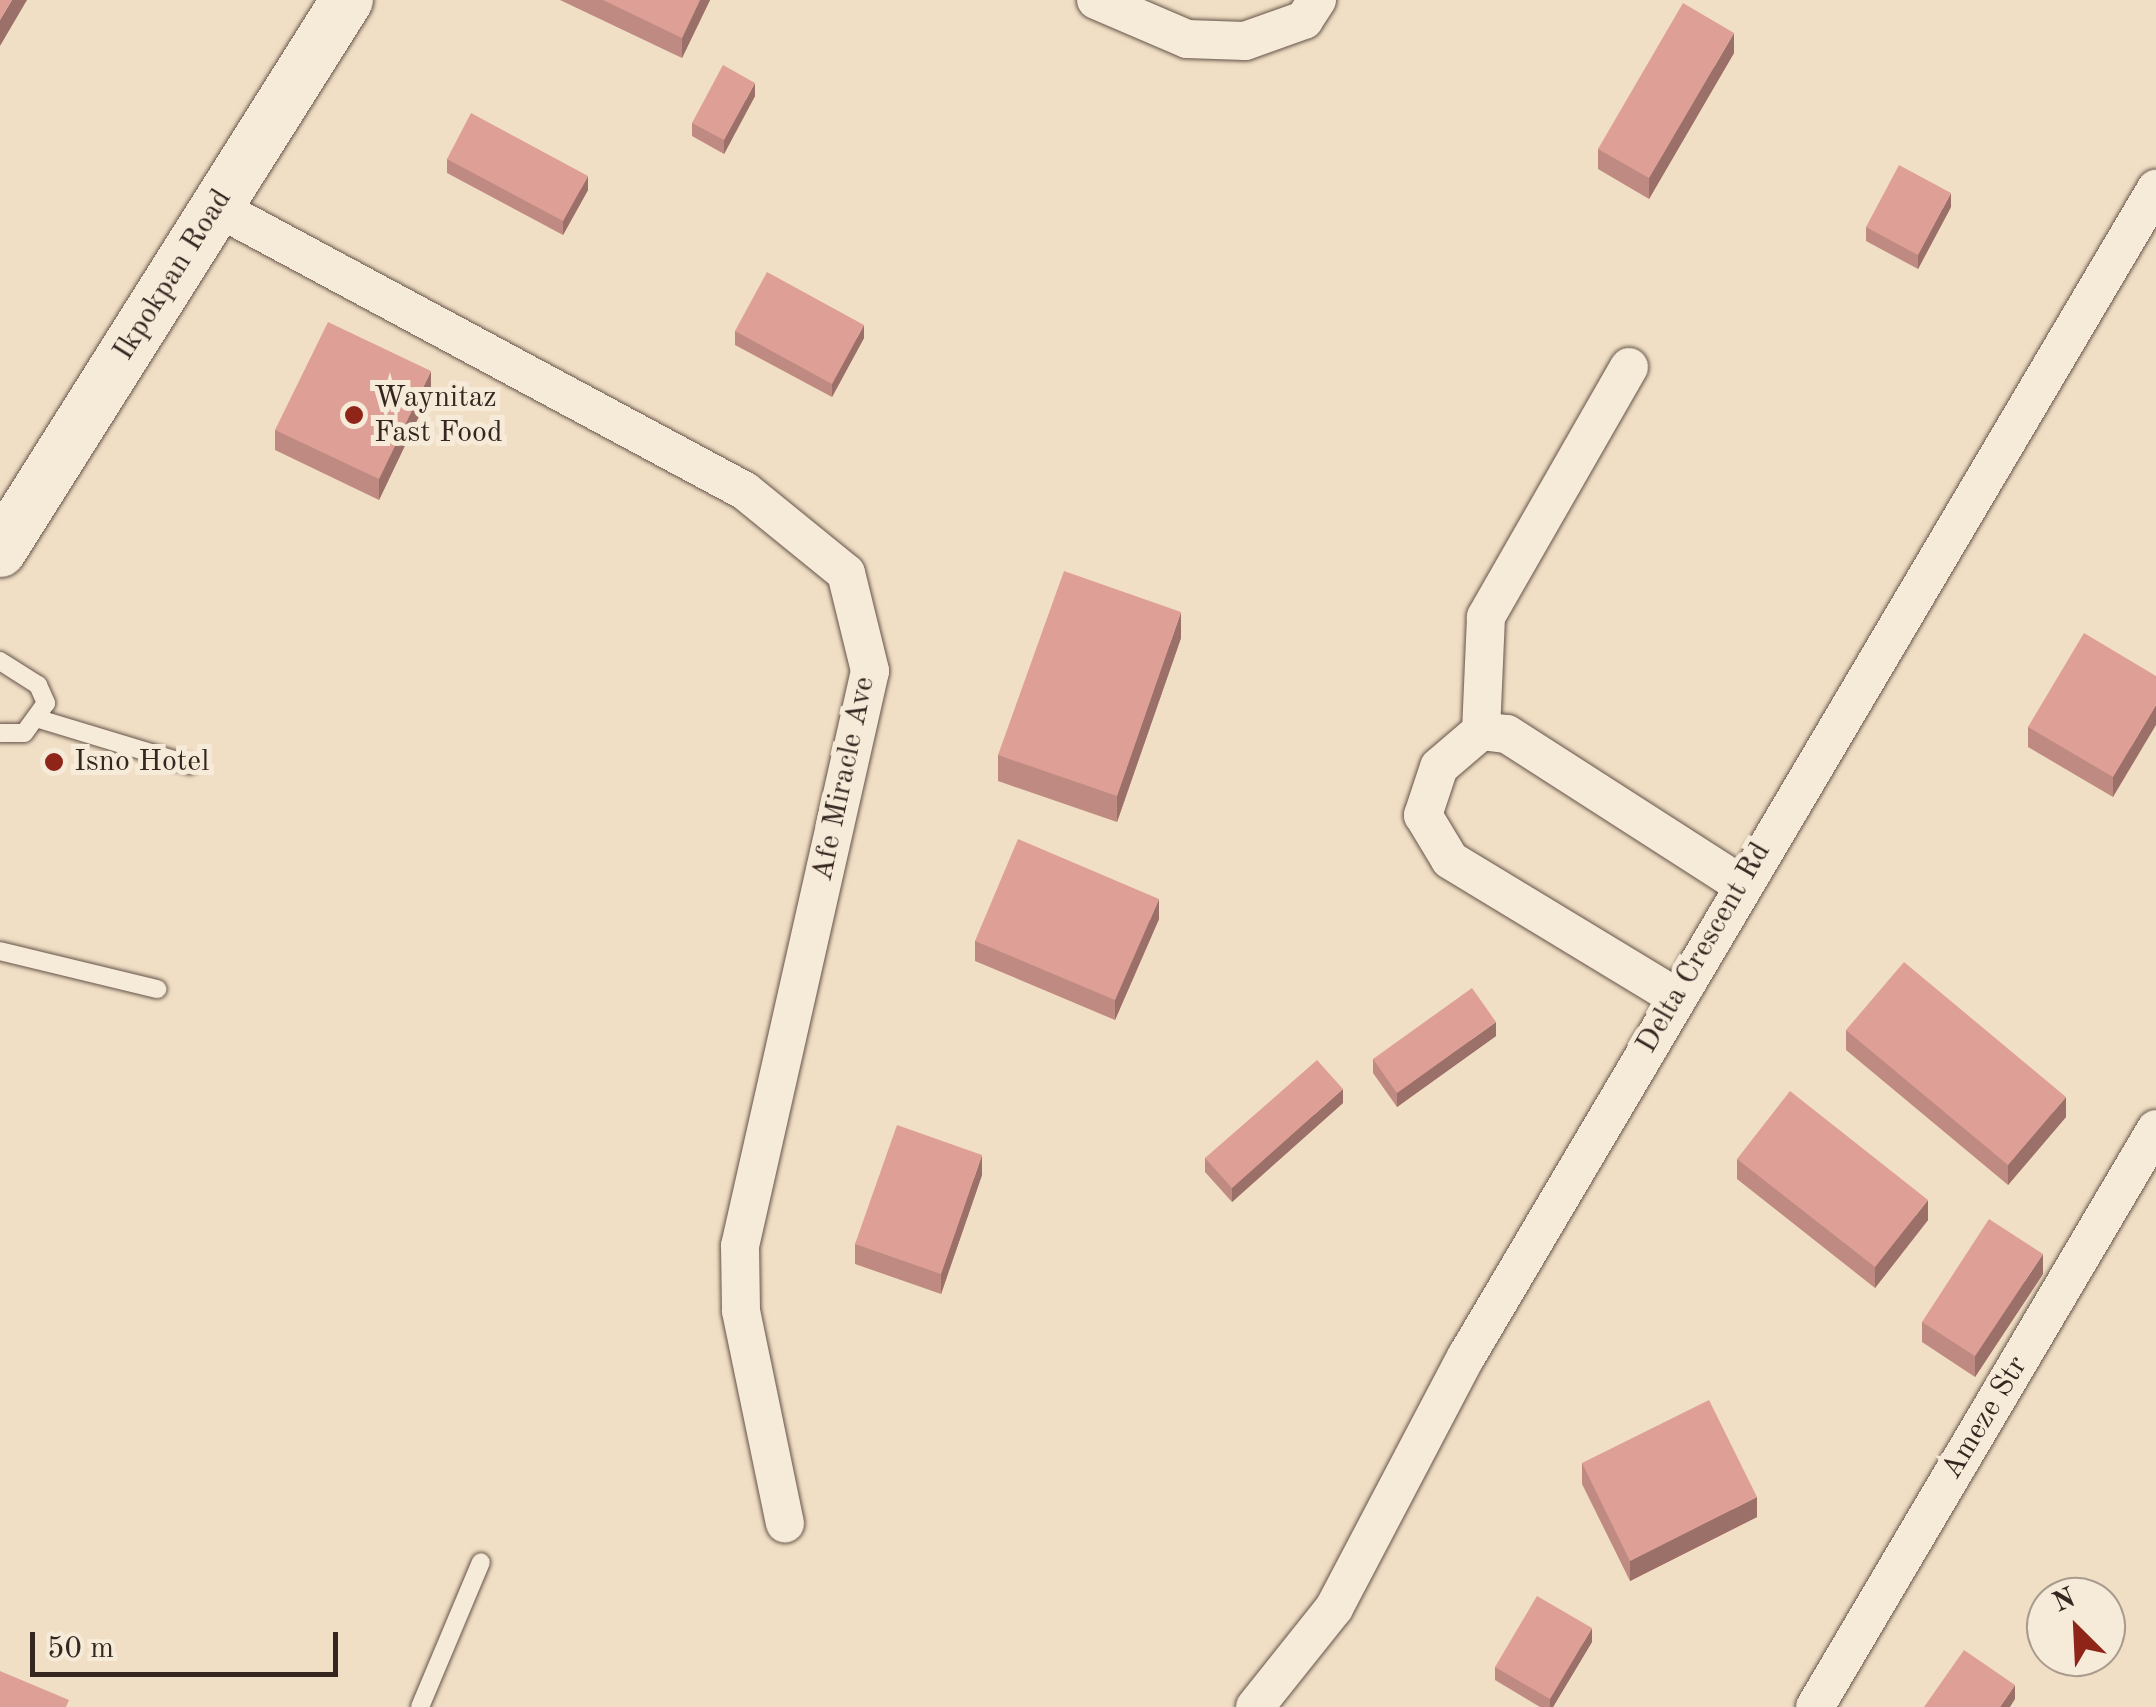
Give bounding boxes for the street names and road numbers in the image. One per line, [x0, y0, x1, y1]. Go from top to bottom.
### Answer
street label: Ikpokpan Road [106, 183, 240, 367]
street label: Afe Miracle Ave [805, 674, 883, 884]
street label: Delta Crescent Rd [1629, 836, 1779, 1060]
street label: Ameze Str [1934, 1350, 2036, 1486]

